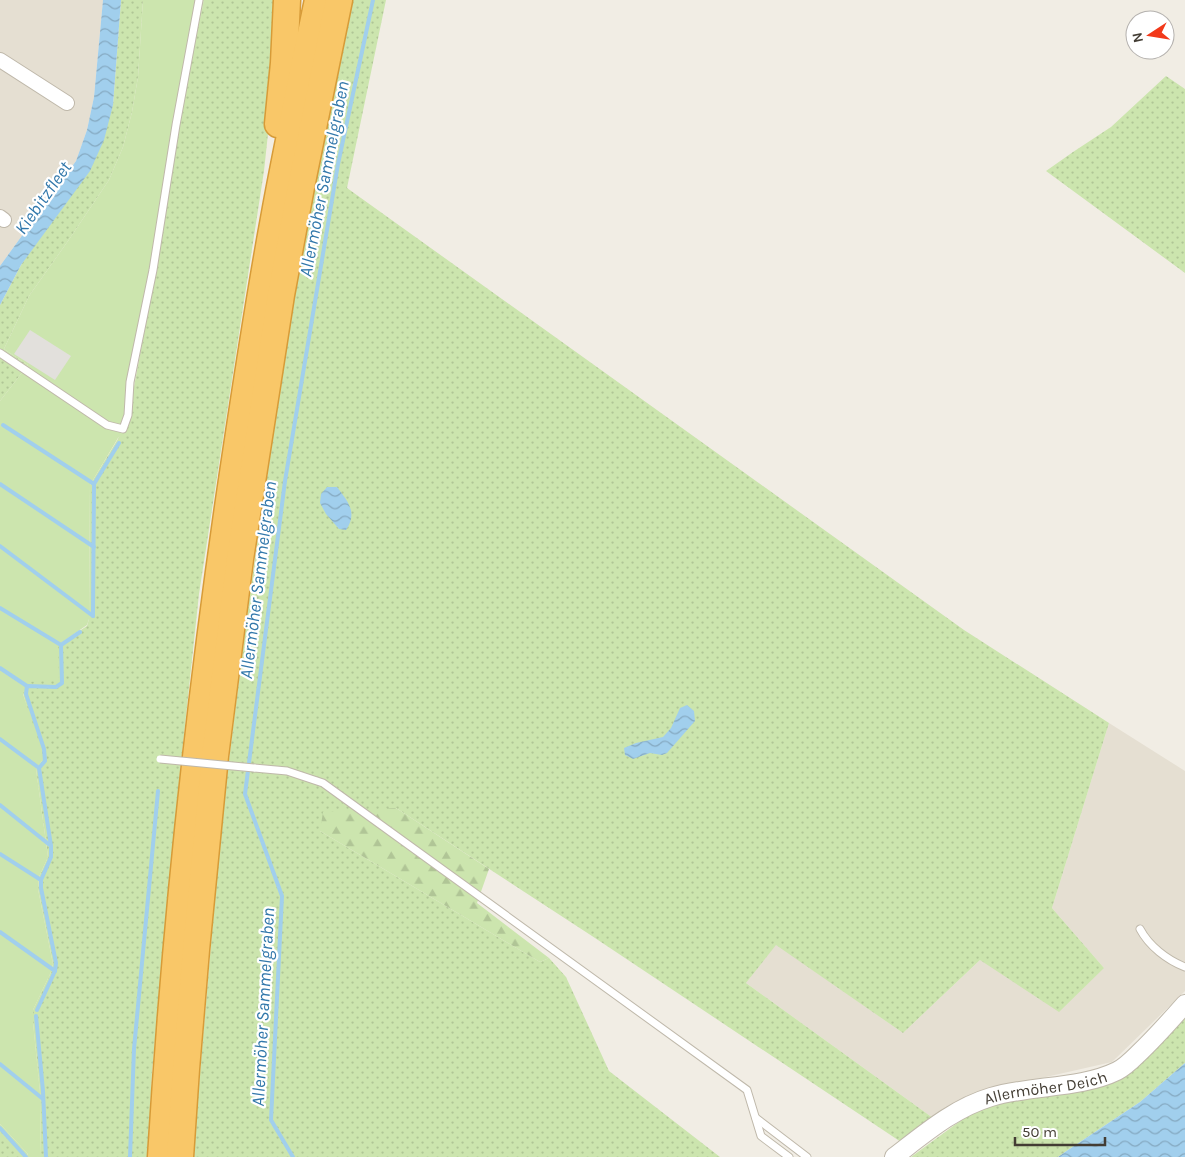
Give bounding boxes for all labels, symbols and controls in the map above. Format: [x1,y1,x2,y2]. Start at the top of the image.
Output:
north arrow [1125,10,1175,60]
text: N [1128,31,1147,44]
water label: Allermöher Sammelgraben [294,79,354,279]
water label: Kiebitzfleet [10,157,77,239]
water label: Allermöher Sammelgraben [235,480,281,680]
water label: Allermöher Sammelgraben [247,907,279,1107]
street label: Allermöher Deich [981,1067,1110,1109]
scale bar [1015,1114,1105,1146]
text: 50 m [1022,1123,1057,1141]

